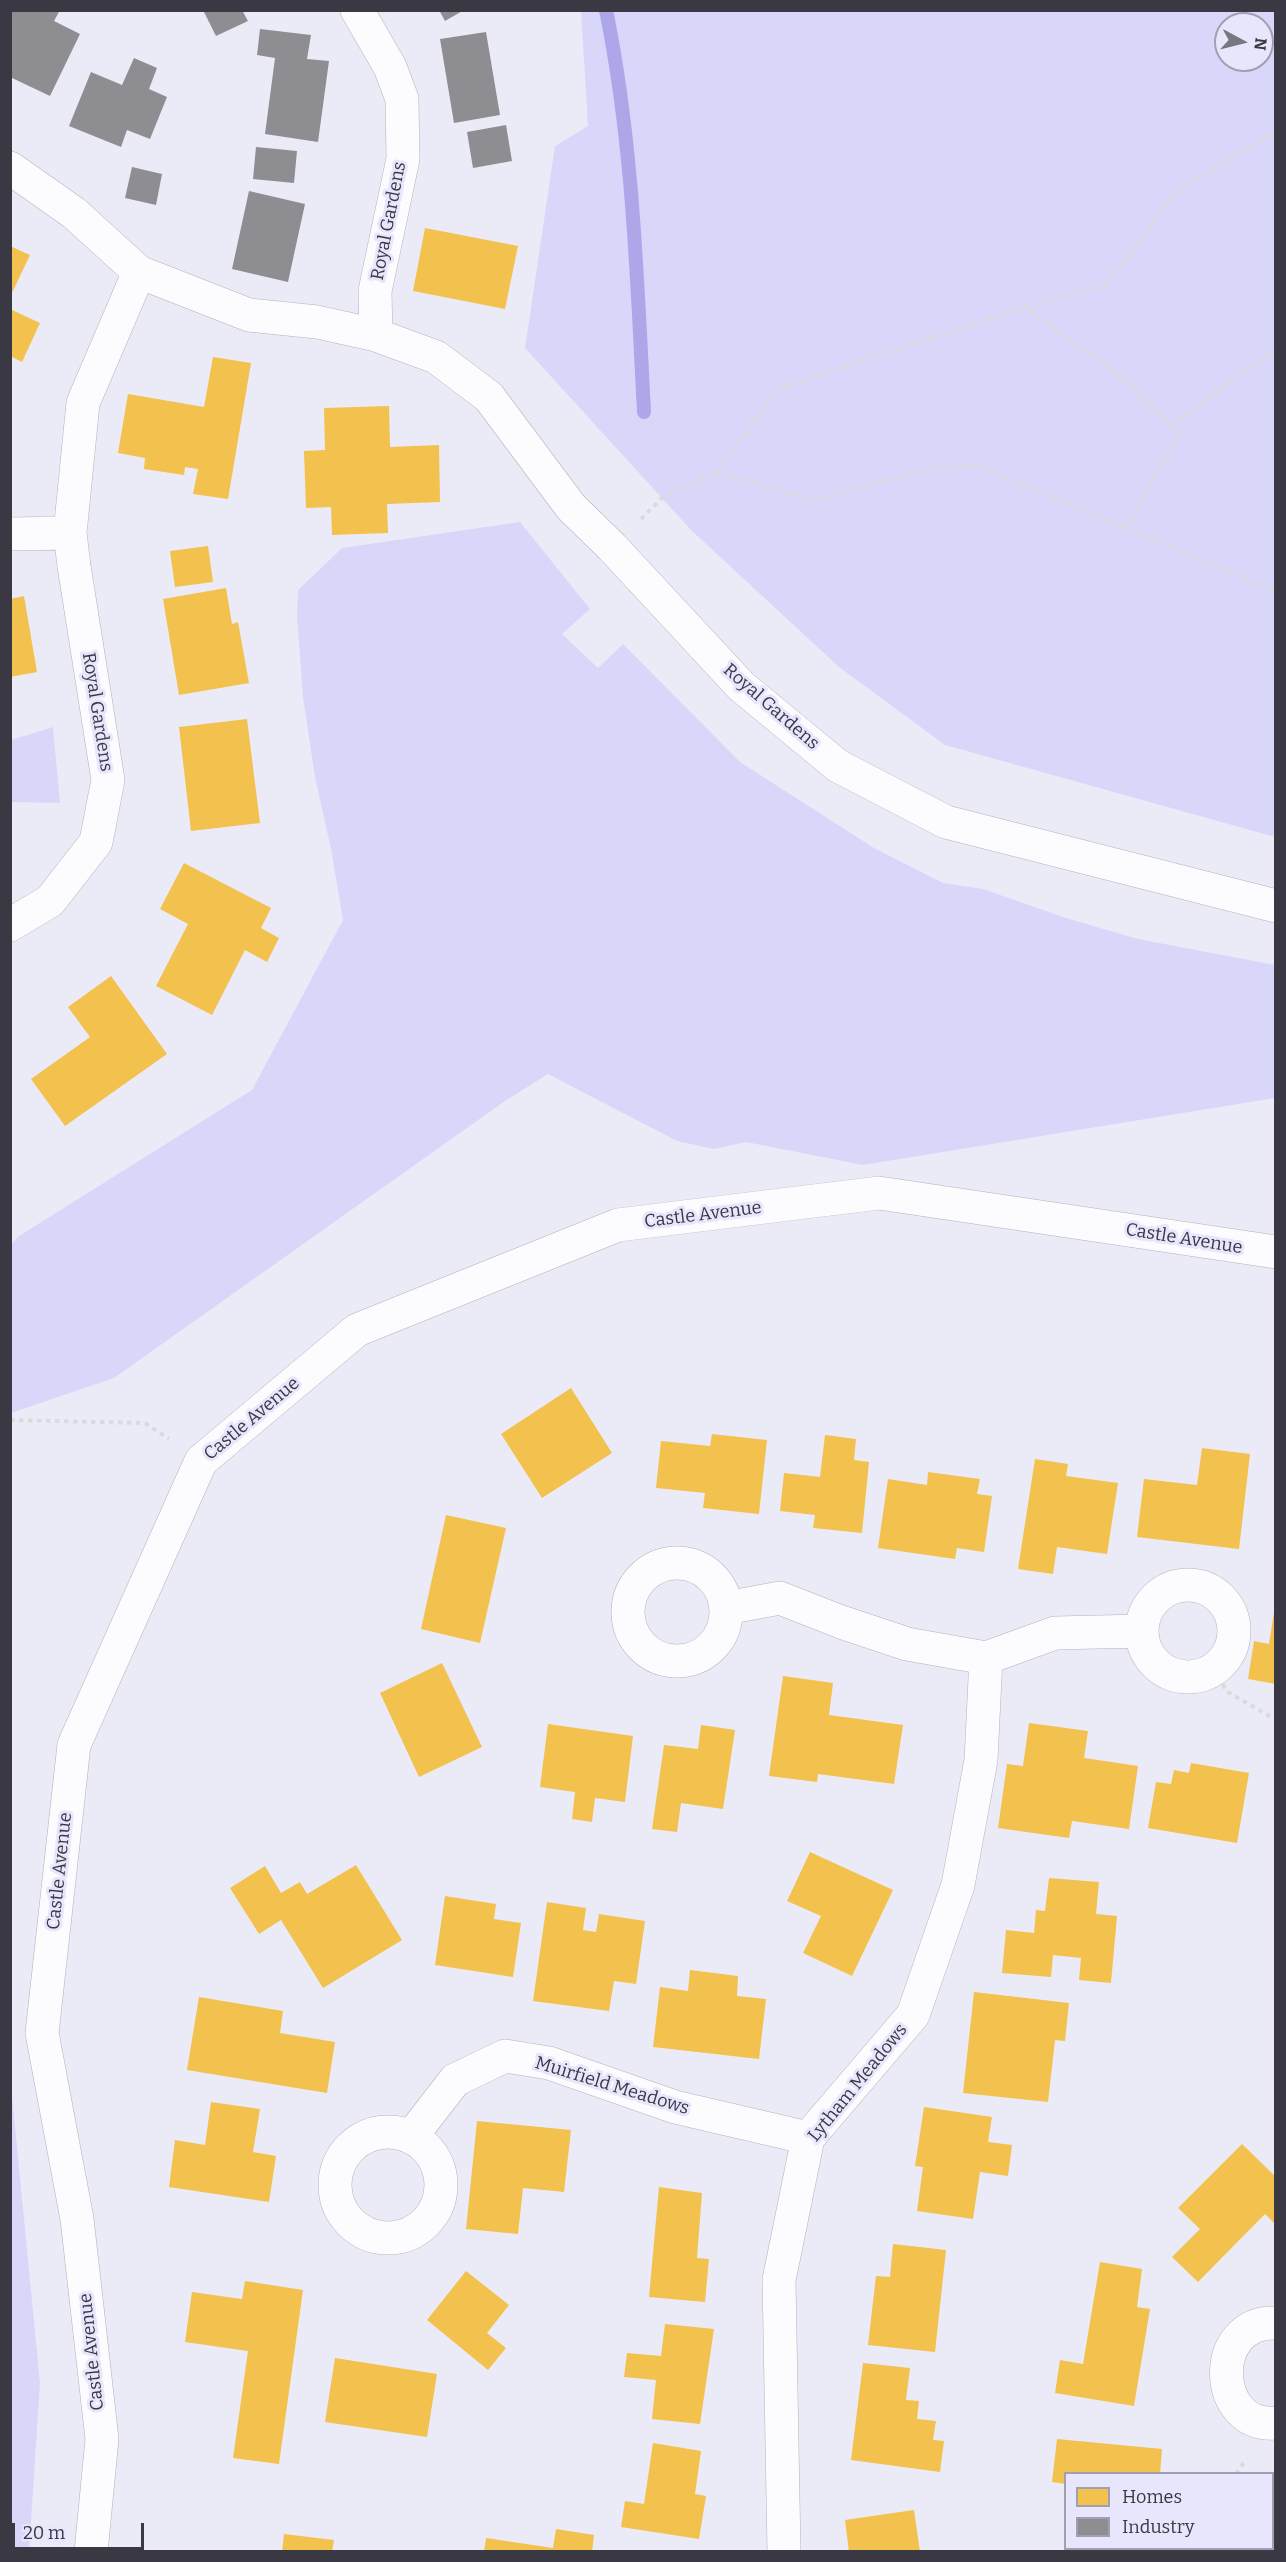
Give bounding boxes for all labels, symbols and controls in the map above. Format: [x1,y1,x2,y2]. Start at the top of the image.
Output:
north arrow [1214,12,1274,72]
text: N [1250,37,1271,51]
street label: Royal Gardens [367,160,411,282]
street label: Royal Gardens [77,651,117,773]
street label: Royal Gardens [719,659,823,755]
street label: Castle Avenue [643,1197,763,1233]
street label: Castle Avenue [1124,1219,1244,1259]
street label: Castle Avenue [200,1373,304,1465]
street label: Castle Avenue [43,1811,77,1931]
street label: Lytham Meadows [804,2020,912,2146]
street label: Muirfield Meadows [532,2052,692,2120]
street label: Castle Avenue [75,2292,109,2412]
legend [1064,2472,1274,2550]
text: Homes [1122,2486,1182,2508]
scale bar [15,2511,147,2549]
text: Industry [1122,2516,1194,2538]
text: 20 m [23,2522,65,2544]

